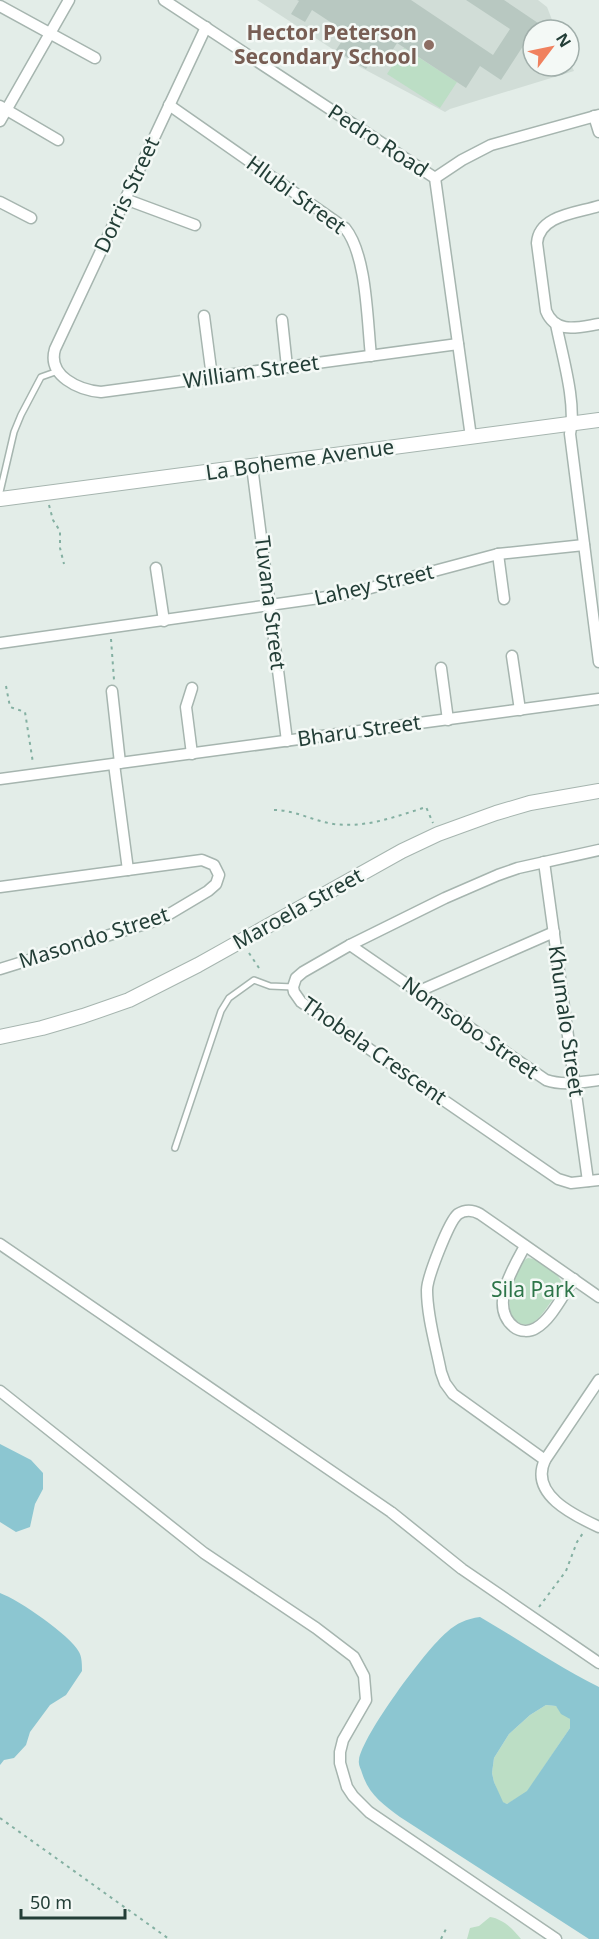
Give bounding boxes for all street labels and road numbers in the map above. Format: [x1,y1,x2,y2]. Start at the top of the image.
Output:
street label: Pedro Road [323,97,434,183]
street label: Dorris Street [87,132,165,257]
street label: Hlubi Street [241,149,352,240]
street label: William Street [181,348,321,394]
street label: La Boheme Avenue [204,432,396,486]
street label: Tuvana Street [249,534,293,672]
street label: Lahey Street [311,557,437,611]
street label: Bharu Street [295,707,423,753]
street label: Maroela Street [227,861,368,955]
street label: Masondo Street [15,899,173,975]
street label: Khumalo Street [543,943,592,1099]
street label: Nomsobo Street [397,970,545,1085]
street label: Thobela Crescent [297,990,453,1111]

